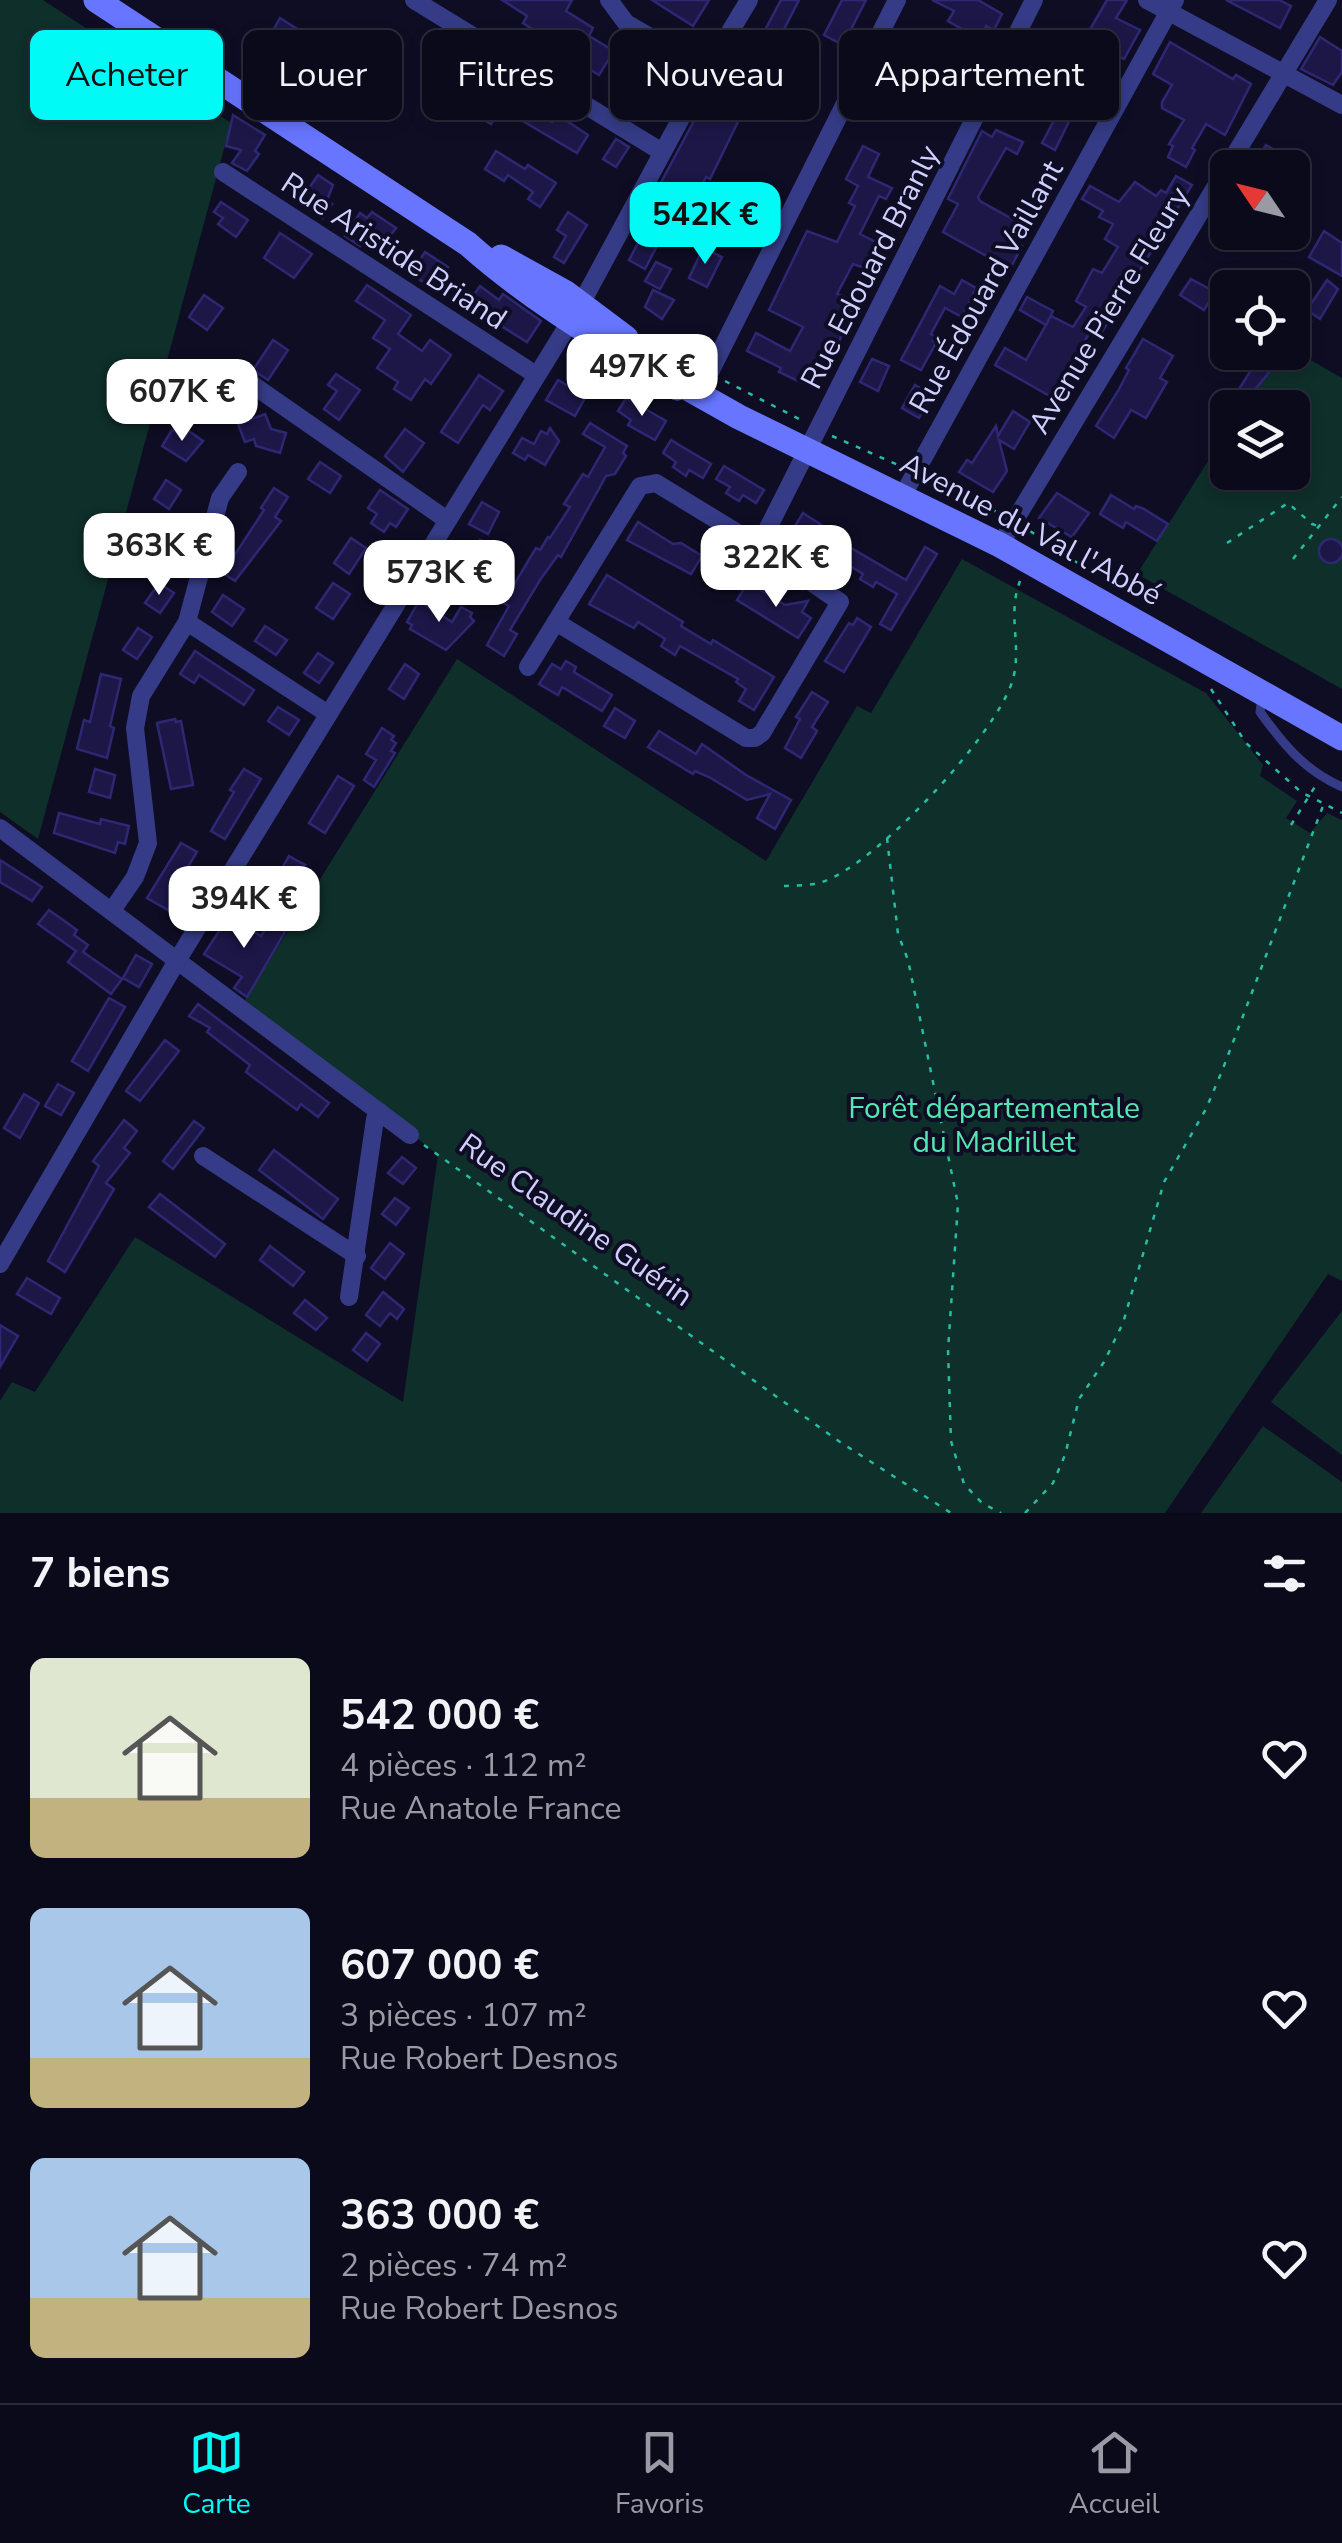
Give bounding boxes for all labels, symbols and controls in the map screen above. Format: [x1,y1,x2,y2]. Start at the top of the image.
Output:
chip: Acheter [30,30,223,120]
chip: Louer [243,30,402,120]
chip: Filtres [422,30,590,120]
chip: Nouveau [610,30,819,120]
chip: Appartement [839,30,1119,120]
street label: Rue Edouard Branly [791,138,950,396]
north arrow [1210,150,1310,250]
map controls [1210,150,1310,490]
street label: Rue Édouard Vaillant [900,153,1073,421]
street label: Rue Aristide Briand [273,163,515,340]
street label: Avenue Pierre Fleury [1019,178,1200,442]
pin: 542K € [624,182,786,267]
text: 542K € [652,193,758,236]
button: locate [1210,270,1310,370]
pin: 497K € [561,334,723,419]
text: 497K € [589,345,695,388]
pin: 607K € [101,359,263,444]
text: 607K € [129,370,235,413]
button: layers [1210,390,1310,490]
street label: Avenue du Val l'Abbé [893,443,1169,616]
pin: 363K € [78,513,240,598]
text: 363K € [106,524,212,567]
pin: 322K € [695,525,857,610]
text: 322K € [723,536,829,579]
pin: 573K € [358,540,520,625]
text: 573K € [386,551,492,594]
pin: 394K € [163,866,325,951]
text: 394K € [191,877,297,920]
park label: Forêt départementale du Madrillet [848,1088,1140,1163]
street label: Rue Claudine Guérin [451,1124,701,1317]
text: 7 biens [30,1545,170,1602]
icon: filters [1257,1546,1312,1601]
text: 542 000 € [340,1687,539,1744]
icon: home [110,1698,230,1818]
icon: heart [1257,1731,1312,1786]
text: 4 pièces · 112 m² [340,1744,587,1787]
text: Rue Anatole France [340,1787,622,1830]
text: 607 000 € [340,1937,539,1994]
icon: home [110,1948,230,2068]
icon: heart [1257,1981,1312,2036]
text: 3 pièces · 107 m² [340,1994,587,2037]
text: Rue Robert Desnos [340,2037,618,2080]
text: 363 000 € [340,2187,539,2244]
icon: home [110,2198,230,2318]
icon: heart [1257,2231,1312,2286]
text: 2 pièces · 74 m² [340,2244,567,2287]
text: Rue Robert Desnos [340,2287,618,2330]
tab: Carte [182,2425,251,2523]
tab: Favoris [615,2425,704,2523]
tab: Accueil [1069,2425,1160,2523]

